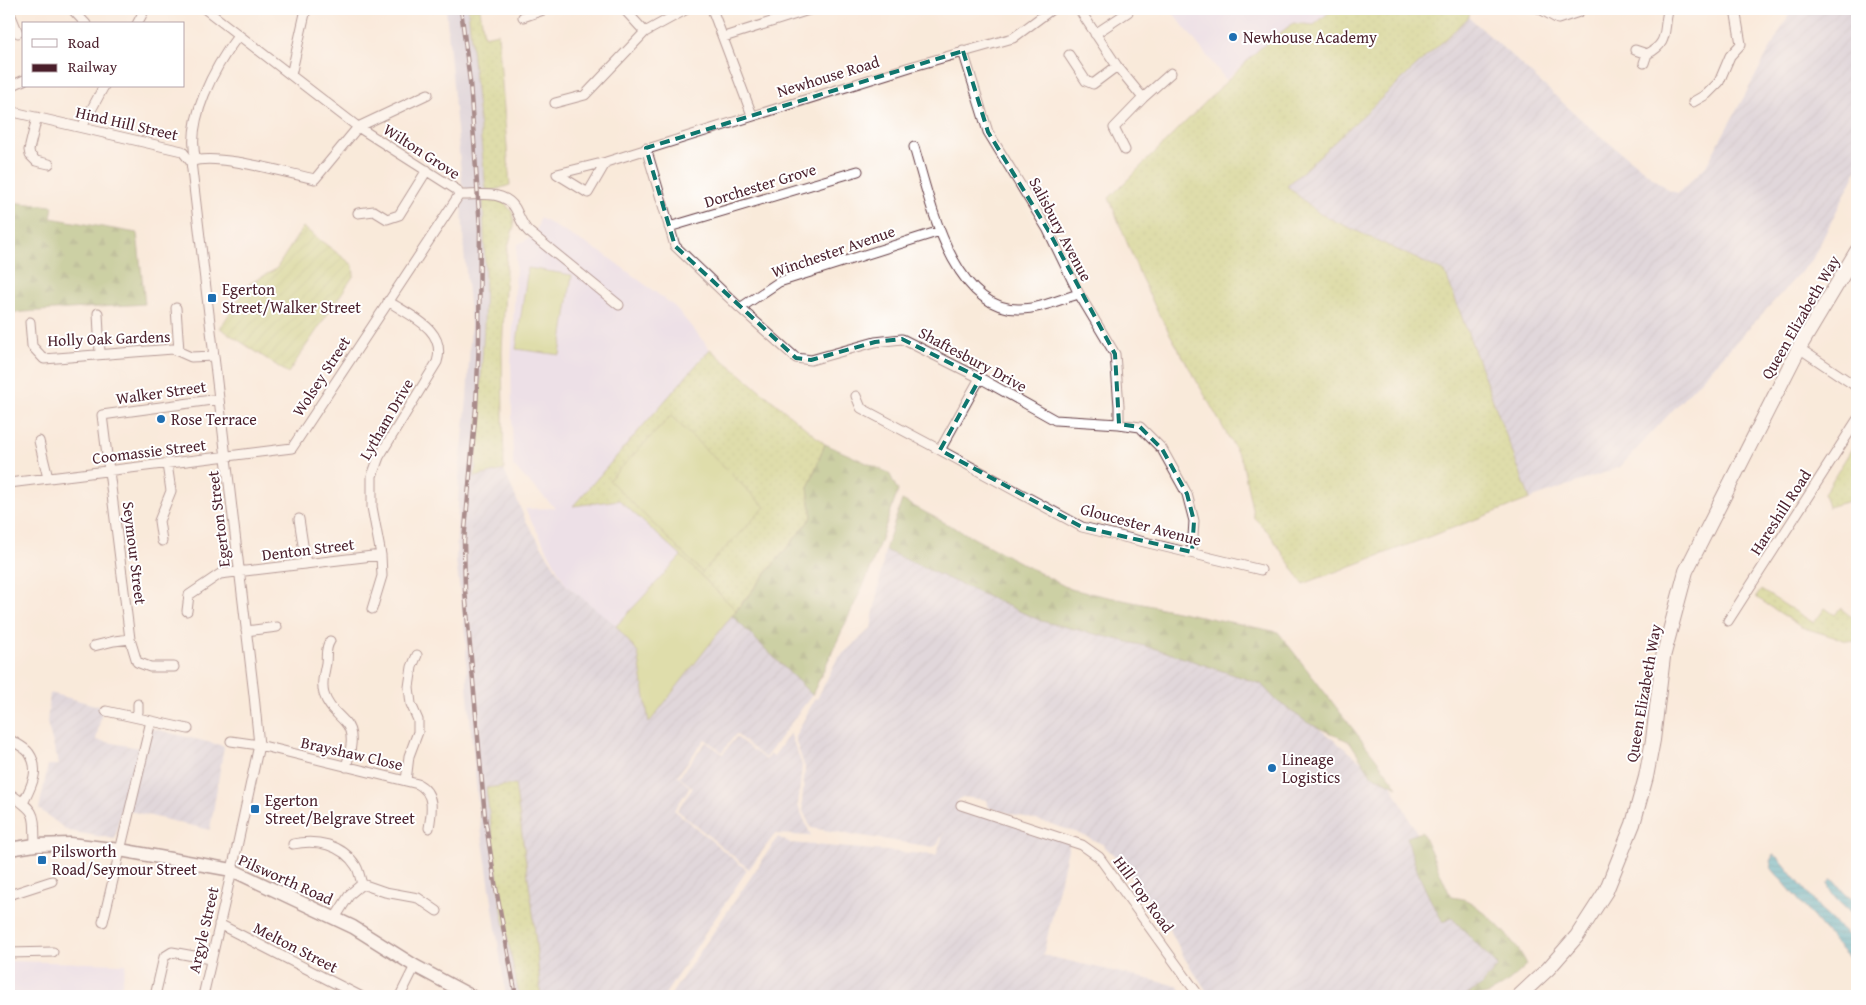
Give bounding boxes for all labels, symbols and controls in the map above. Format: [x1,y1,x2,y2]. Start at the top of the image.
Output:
legend [22,22,185,88]
place label: Newhouse Academy [1243,25,1377,49]
marker: Newhouse Academy [1227,31,1239,43]
text: Road [68,32,99,53]
street label: Newhouse Road [774,49,883,103]
text: Railway [68,56,118,77]
street label: Hind Hill Street [74,100,181,146]
street label: Wilton Grove [379,117,465,185]
street label: Dorchester Grove [701,157,819,213]
street label: Salisbury Avenue [1023,173,1099,285]
street label: Winchester Avenue [768,219,898,283]
street label: Queen Elizabeth Way [1755,250,1845,384]
place label: Egerton Street/Walker Street [222,277,361,319]
marker: Egerton Street/Walker Street [206,292,218,304]
street label: Shaftesbury Drive [914,320,1032,398]
street label: Holly Oak Gardens [47,324,171,352]
street label: Wolsey Street [286,331,356,421]
street label: Walker Street [114,374,208,410]
street label: Lytham Drive [353,374,419,464]
place label: Rose Terrace [171,407,257,431]
marker: Rose Terrace [155,413,167,425]
street label: Coomassie Street [91,432,208,470]
street label: Hareshill Road [1743,464,1817,560]
street label: Egerton Street [200,469,236,569]
street label: Gloucester Avenue [1078,496,1204,552]
street label: Seymour Street [117,500,153,606]
street label: Denton Street [260,531,356,567]
street label: Queen Elizabeth Way [1619,622,1667,764]
street label: Brayshaw Close [299,730,405,776]
place label: Lineage Logistics [1282,747,1340,789]
marker: Lineage Logistics [1266,762,1278,774]
place label: Egerton Street/Belgrave Street [265,788,415,830]
marker: Egerton Street/Belgrave Street [249,803,261,815]
place label: Pilsworth Road/Seymour Street [52,839,197,881]
street label: Pilsworth Road [235,847,338,911]
street label: Hill Top Road [1108,851,1180,938]
marker: Pilsworth Road/Seymour Street [36,854,48,866]
street label: Argyle Street [181,884,225,976]
street label: Melton Street [250,915,343,979]

